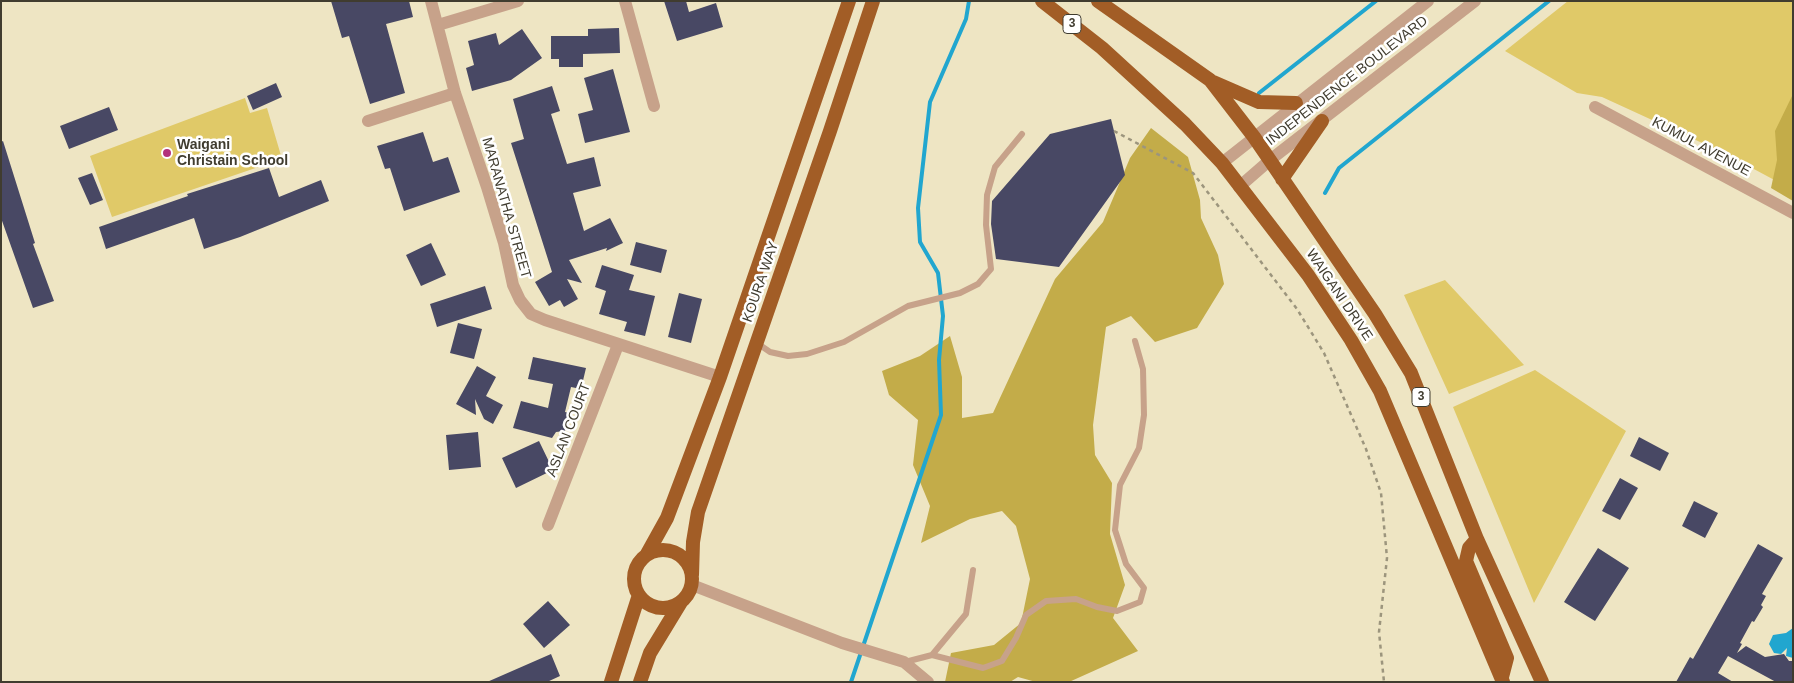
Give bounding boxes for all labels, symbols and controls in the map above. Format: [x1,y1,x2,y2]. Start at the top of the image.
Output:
street label: INDEPENDENCE BOULEVARD [1263,13,1431,149]
road number: 3 [1063,14,1081,34]
street label: KUMUL AVENUE [1649,114,1753,180]
street label: MARANATHA STREET [478,136,534,280]
place label: Waigani Christain School [177,137,288,170]
marker: Waigani Christain School [161,147,173,159]
street label: KOURA WAY [739,240,783,324]
street label: WAIGANI DRIVE [1302,246,1376,344]
street label: ASLAN COURT [543,381,595,479]
road number: 3 [1412,388,1430,407]

